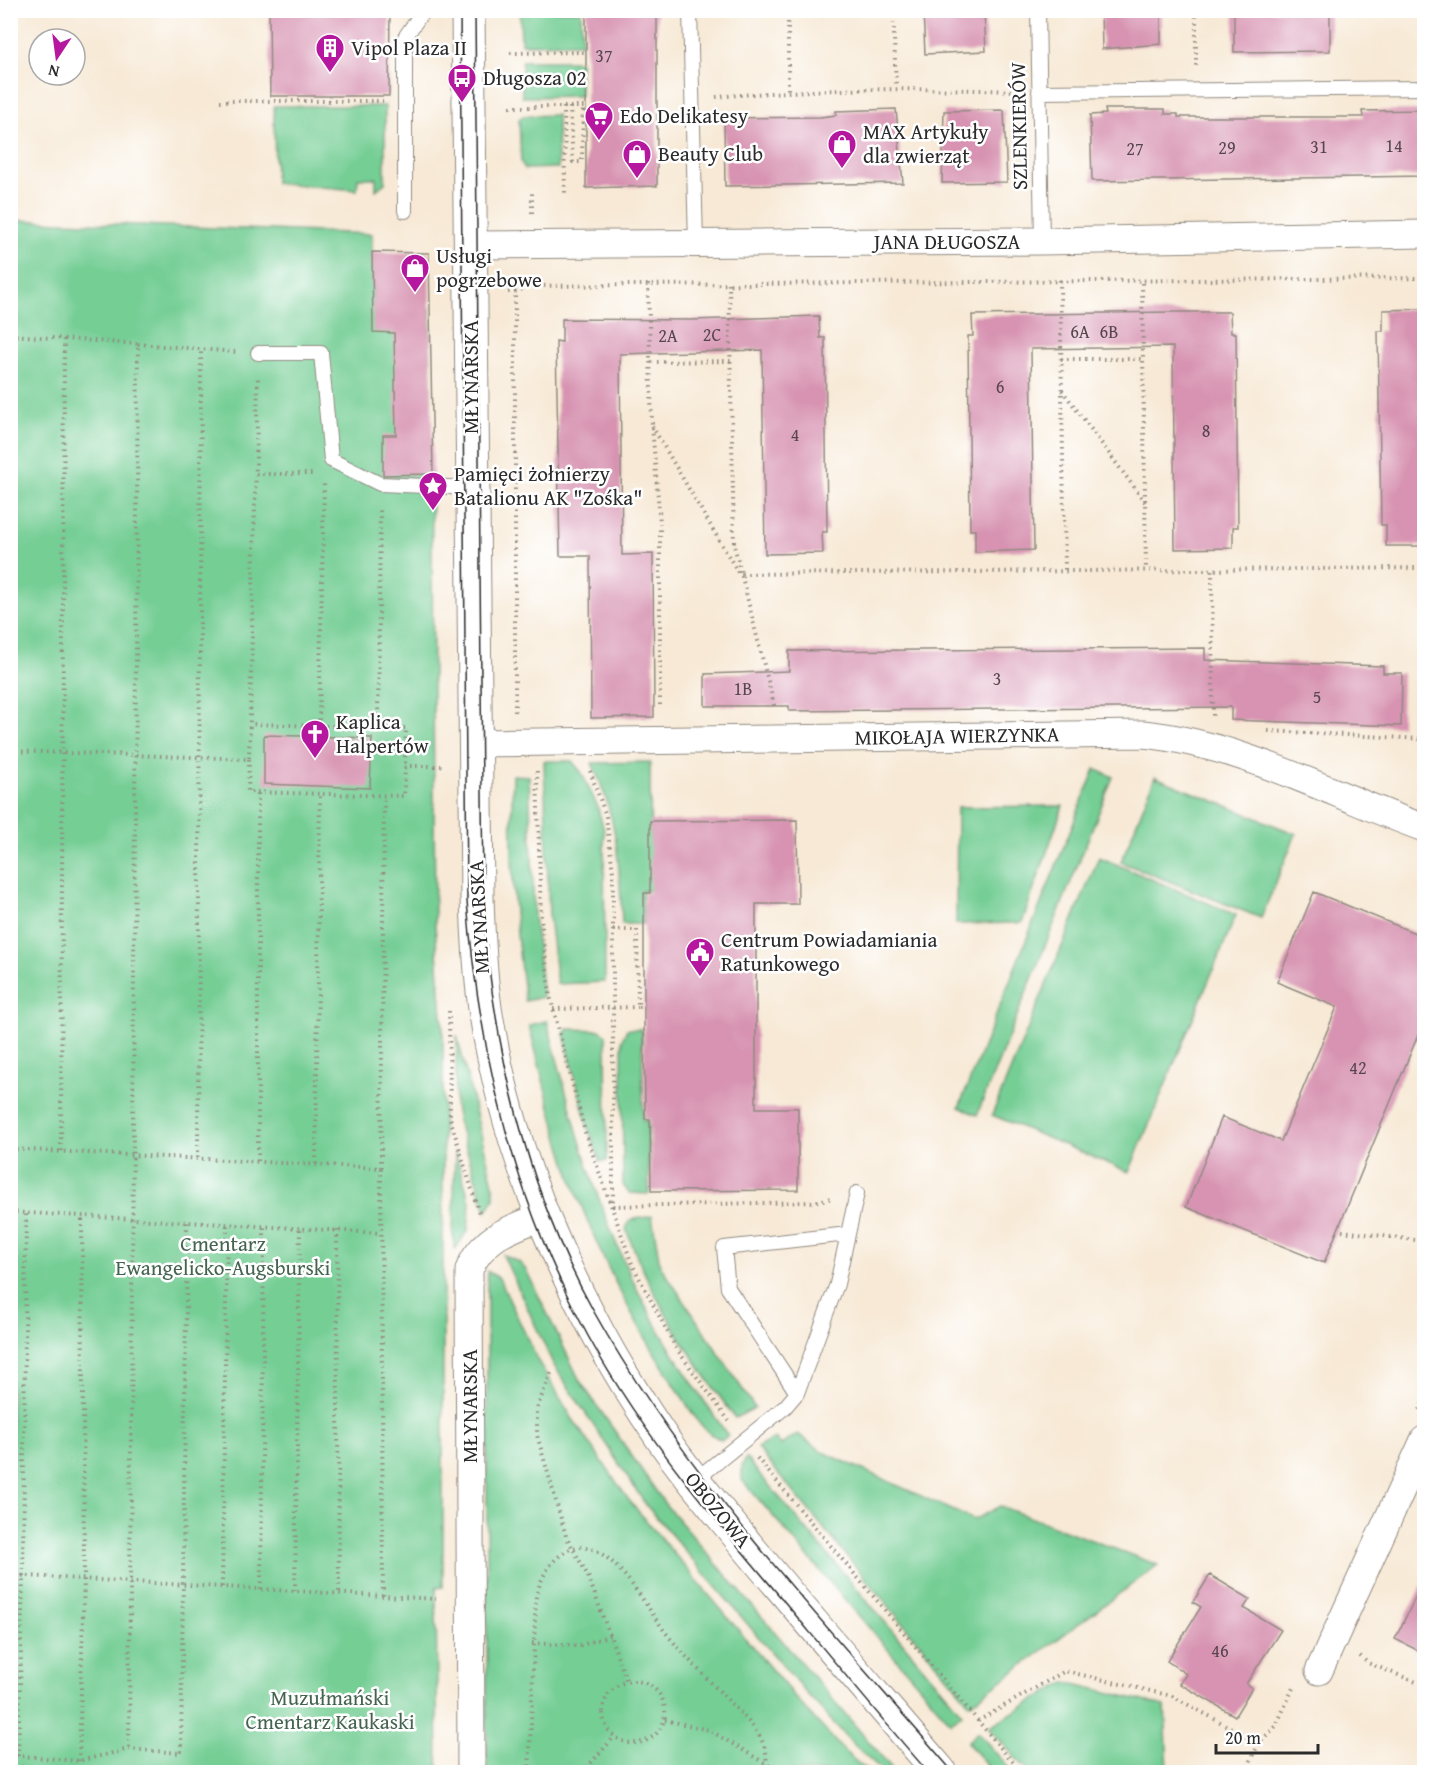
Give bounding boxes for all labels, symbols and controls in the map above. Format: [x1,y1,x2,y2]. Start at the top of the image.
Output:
north arrow [27,27,87,87]
building icon: Vipol Plaza II [314,32,346,74]
place label: Vipol Plaza II [351,32,467,63]
house number: 37 [595,42,613,69]
text: N [45,59,62,85]
bus stop icon: Długosza 02 [446,62,478,104]
place label: Długosza 02 [483,62,587,93]
street label: SZLENKIERÓW [1002,62,1035,190]
supermarket icon: Edo Delikatesy [583,100,615,142]
place label: Edo Delikatesy [620,100,749,131]
place label: MAX Artykuły dla zwierząt [863,116,989,171]
shop icon: MAX Artykuły dla zwierząt [826,128,858,170]
house number: 14 [1385,132,1403,159]
house number: 31 [1310,133,1328,160]
house number: 29 [1218,134,1236,161]
house number: 27 [1126,135,1144,162]
shop icon: Beauty Club [621,138,653,180]
place label: Beauty Club [658,138,763,169]
street label: JANA DŁUGOSZA [871,226,1021,257]
place label: Usługi pogrzebowe [436,240,542,295]
shop icon: Usługi pogrzebowe [399,252,431,294]
house number: 6A [1070,318,1090,345]
house number: 6B [1100,318,1118,345]
street label: MŁYNARSKA [455,320,486,434]
house number: 2C [703,321,721,348]
house number: 2A [658,322,678,349]
house number: 6 [996,373,1004,400]
house number: 8 [1202,417,1210,444]
house number: 4 [791,421,799,448]
place label: Pamięci żołnierzy Batalionu AK "Zośka" [454,458,642,513]
place icon: Pamięci żołnierzy Batalionu AK "Zośka" [417,470,449,512]
house number: 3 [993,665,1001,692]
house number: 1B [734,675,752,702]
house number: 5 [1313,683,1321,710]
place label: Kaplica Halpertów [336,706,429,761]
church icon: Kaplica Halpertów [299,718,331,760]
street label: MIKOŁAJA WIERZYNKA [854,718,1060,753]
street label: MŁYNARSKA [460,859,497,975]
place label: Centrum Powiadamiania Ratunkowego [721,924,937,979]
public building icon: Centrum Powiadamiania Ratunkowego [684,936,716,978]
house number: 42 [1349,1054,1367,1081]
park label: Cmentarz Ewangelicko-Augsburski [116,1228,331,1283]
street label: MŁYNARSKA [454,1349,485,1463]
street label: OBOZOWA [678,1465,759,1555]
house number: 46 [1211,1637,1229,1664]
park label: Muzułmański Cmentarz Kaukaski [245,1682,415,1737]
scale bar [1216,1717,1318,1755]
text: 20 m [1225,1724,1261,1751]

